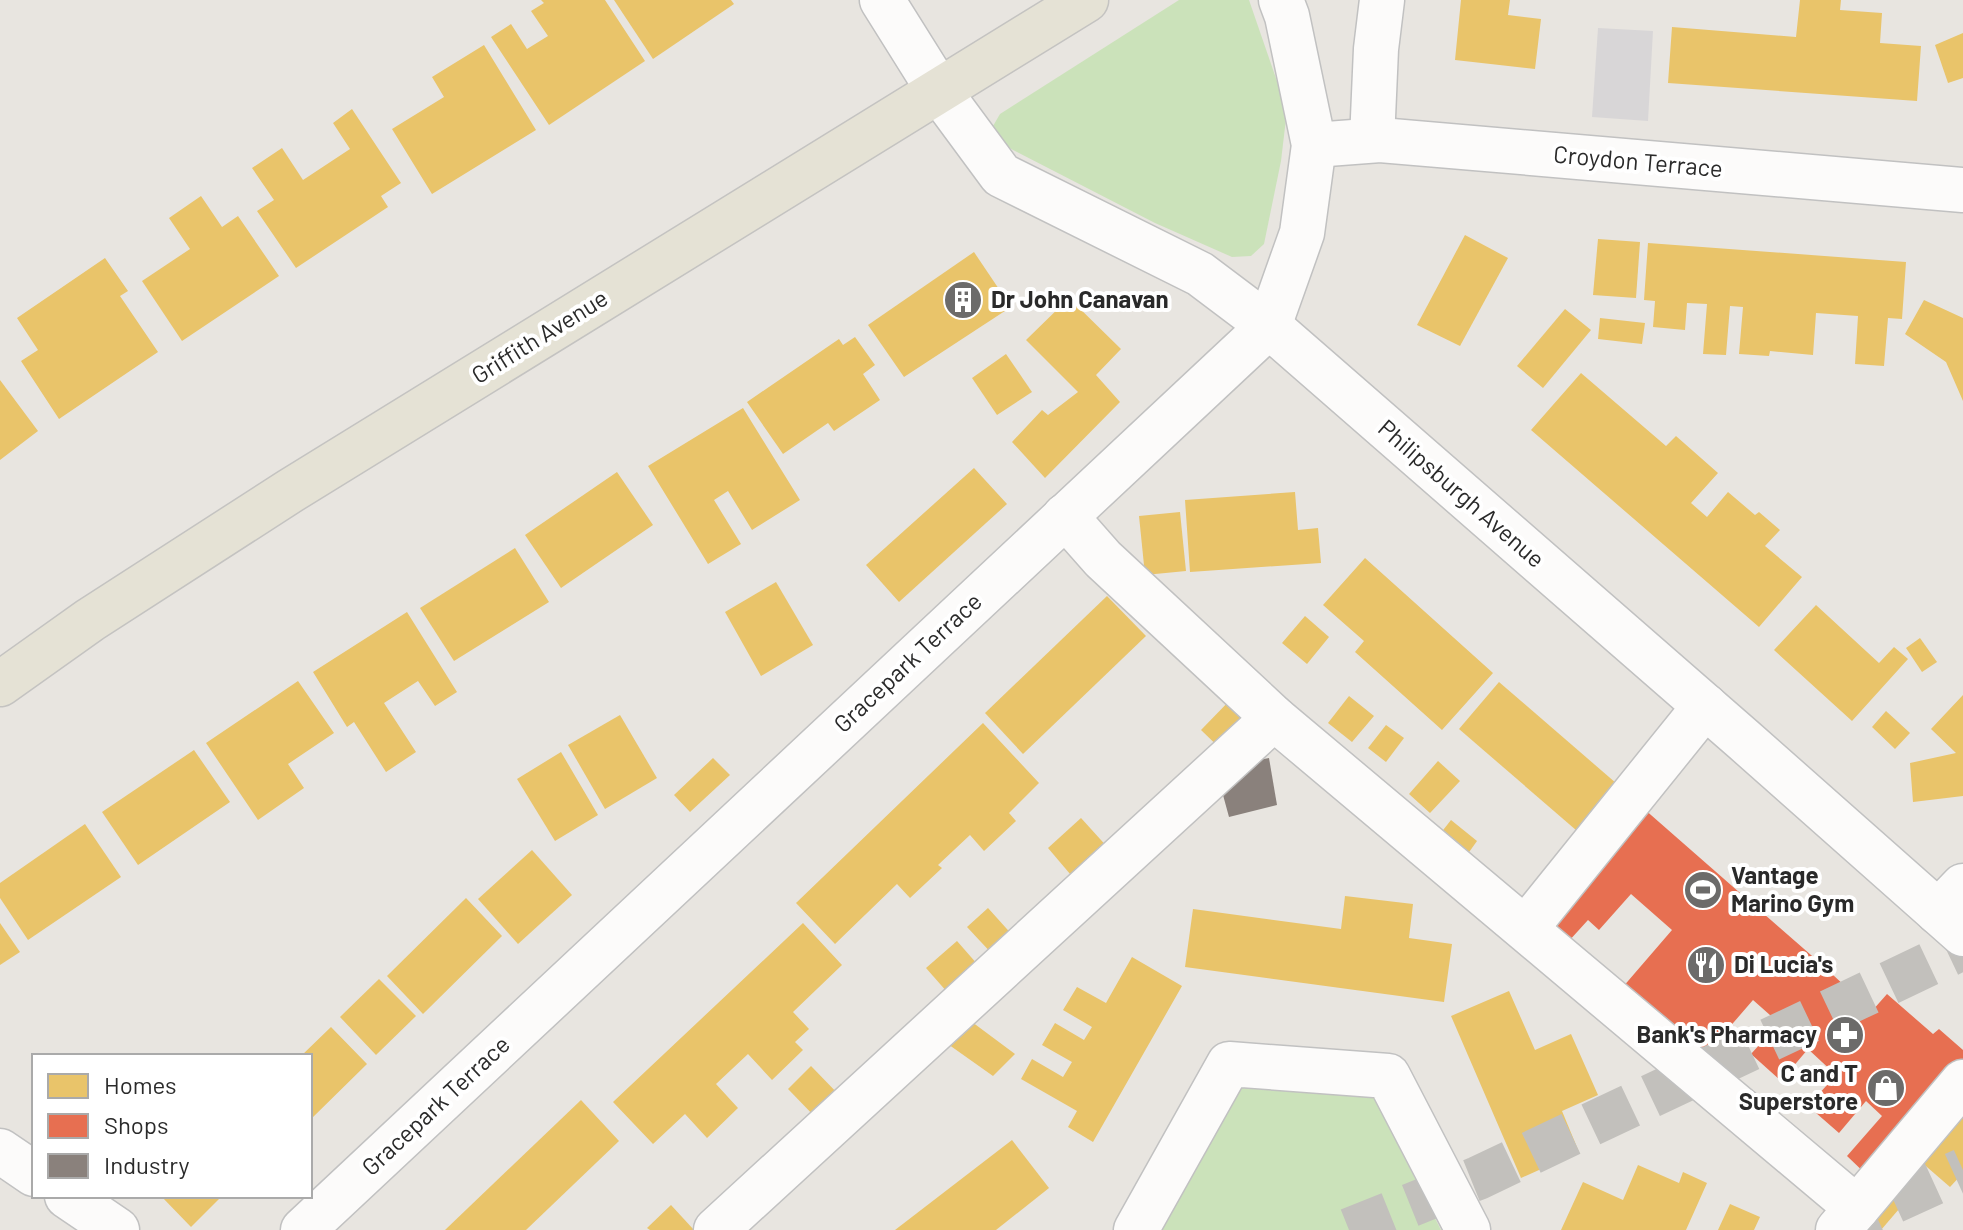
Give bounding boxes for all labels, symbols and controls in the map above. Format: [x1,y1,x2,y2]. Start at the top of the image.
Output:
street label: Croydon Terrace [1552,139,1724,182]
building icon: Dr John Canavan [942,279,984,321]
street label: Griffith Avenue [466,282,613,389]
place label: Dr John Canavan [991,284,1169,313]
street label: Philipsburgh Avenue [1373,413,1551,573]
street label: Gracepark Terrace [827,586,987,738]
place label: Vantage Marino Gym [1731,860,1854,917]
sports icon: Vantage Marino Gym [1682,869,1724,911]
restaurant icon: Di Lucia's [1685,944,1727,986]
place label: Di Lucia's [1734,949,1833,978]
pharmacy icon: Bank's Pharmacy [1824,1014,1866,1056]
place label: Bank's Pharmacy [1637,1019,1817,1048]
street label: Gracepark Terrace [355,1029,515,1181]
legend [32,1054,312,1198]
place label: C and T Superstore [1739,1058,1858,1115]
shop icon: C and T Superstore [1865,1067,1907,1109]
text: Homes [104,1070,177,1099]
text: Shops [104,1110,169,1139]
text: Industry [104,1150,190,1179]

